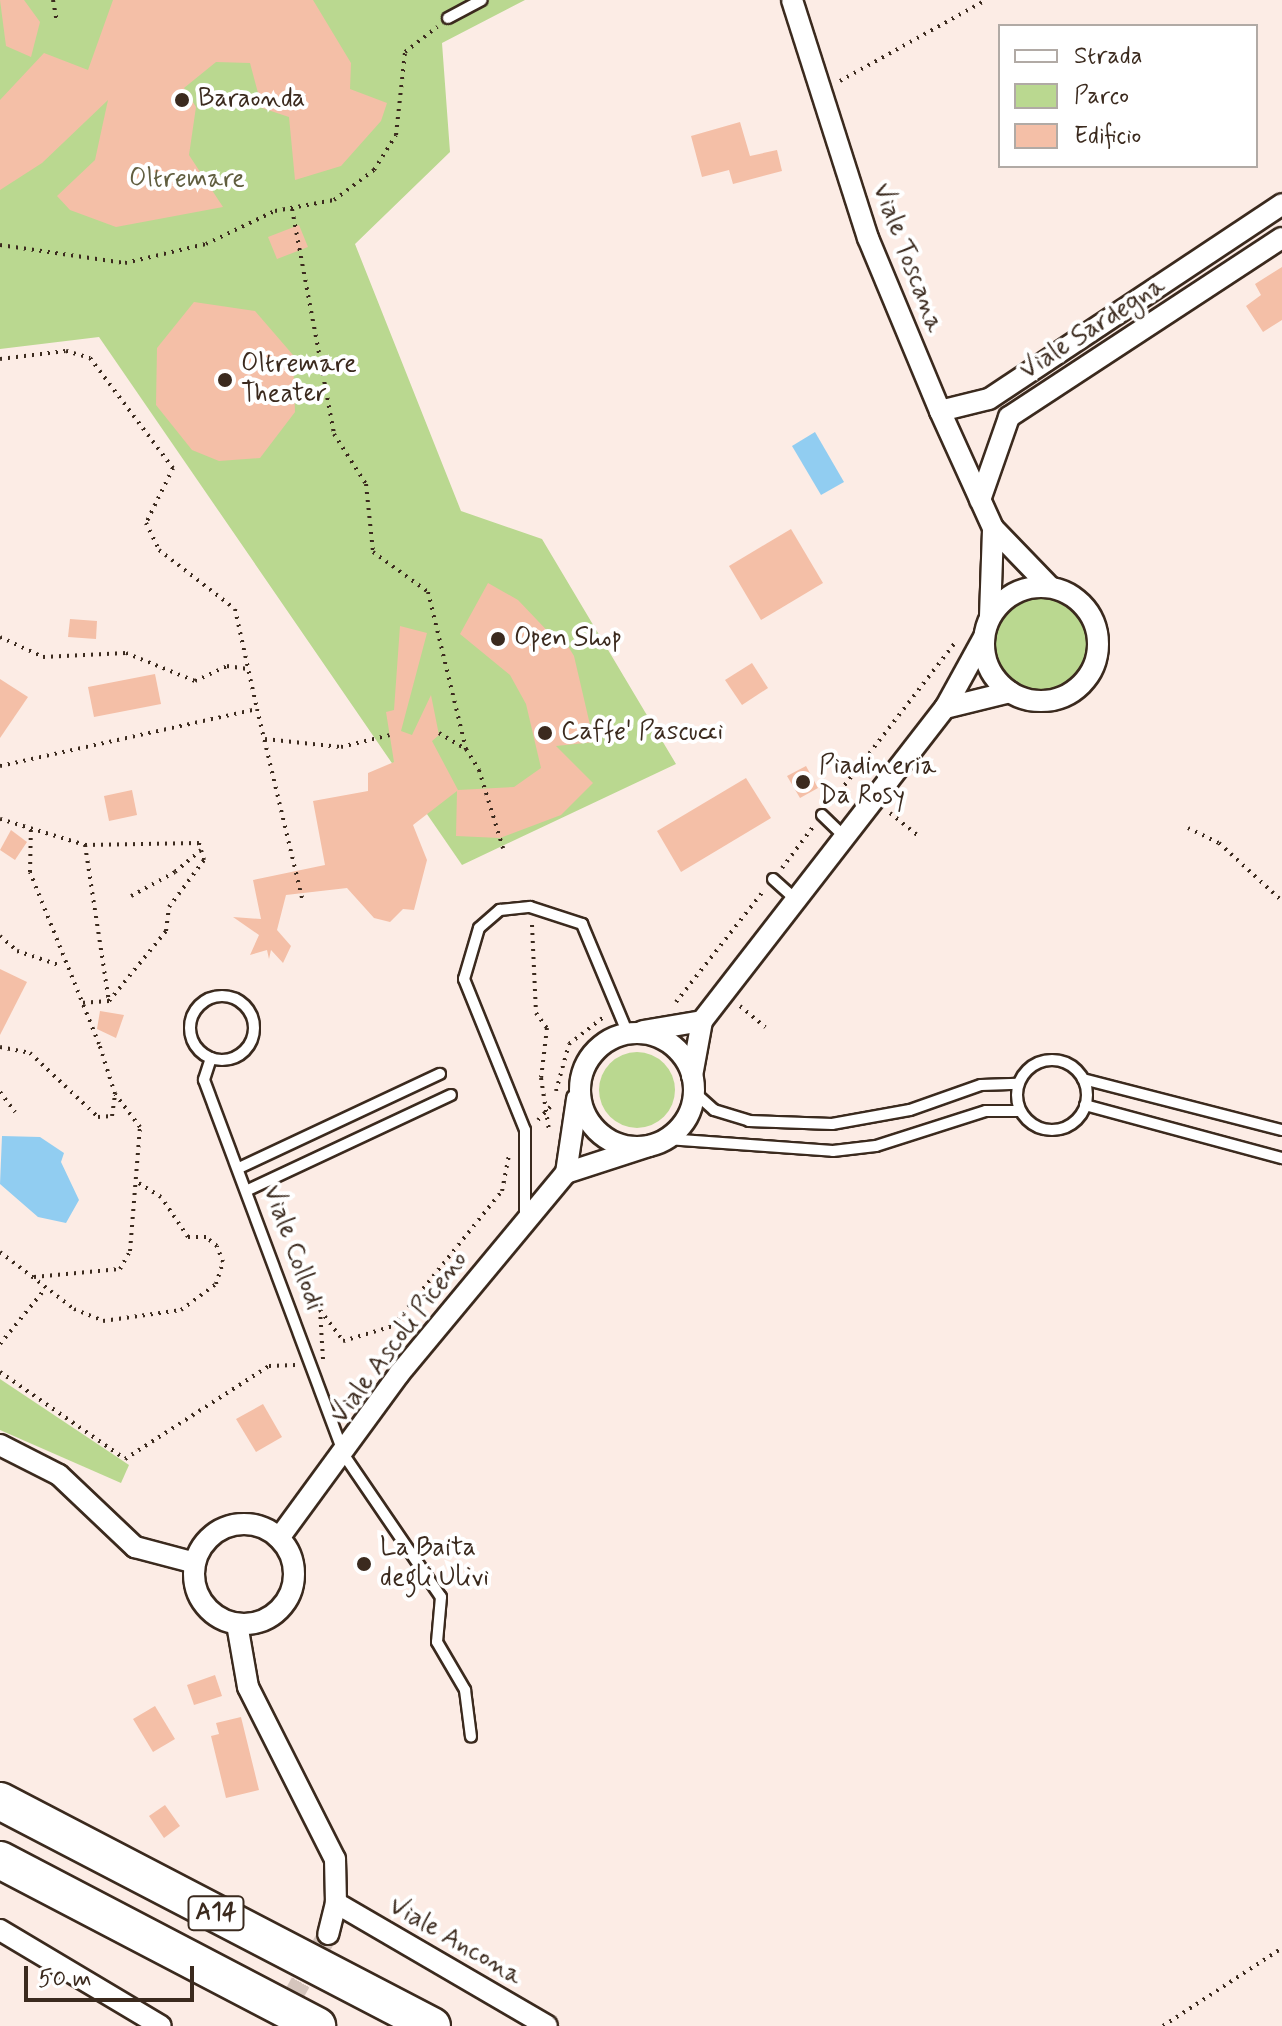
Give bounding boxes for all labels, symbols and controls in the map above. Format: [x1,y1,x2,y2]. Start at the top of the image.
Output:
legend [998,24,1258,168]
text: Strada [1074,41,1143,72]
text: Parco [1074,81,1129,112]
place label: Baraonda [198,84,305,116]
marker: Baraonda [173,91,191,109]
text: Edificio [1074,121,1141,152]
park label: Oltremare [129,164,245,196]
street label: Viale Toscana [866,183,948,333]
street label: Viale Sardegna [1015,271,1171,387]
place label: Oltremare Theater [241,349,357,410]
marker: Oltremare Theater [216,371,234,389]
place label: Open Shop [514,623,622,655]
marker: Open Shop [489,630,507,648]
place label: Caffe' Pascucci [561,717,723,749]
marker: Caffe' Pascucci [536,724,554,742]
place label: Piadineria Da Rosy [819,751,936,812]
marker: Piadineria Da Rosy [794,773,812,791]
street label: Viale Collodi [255,1181,329,1315]
street label: Viale Ascoli Piceno [325,1246,475,1430]
place label: La Baita degli Ulivi [380,1533,489,1594]
marker: La Baita degli Ulivi [355,1555,373,1573]
street label: Viale Ancona [383,1891,527,1993]
road number: A14 [186,1893,246,1933]
scale bar [28,1950,198,2000]
text: 50 m [38,1964,92,1995]

